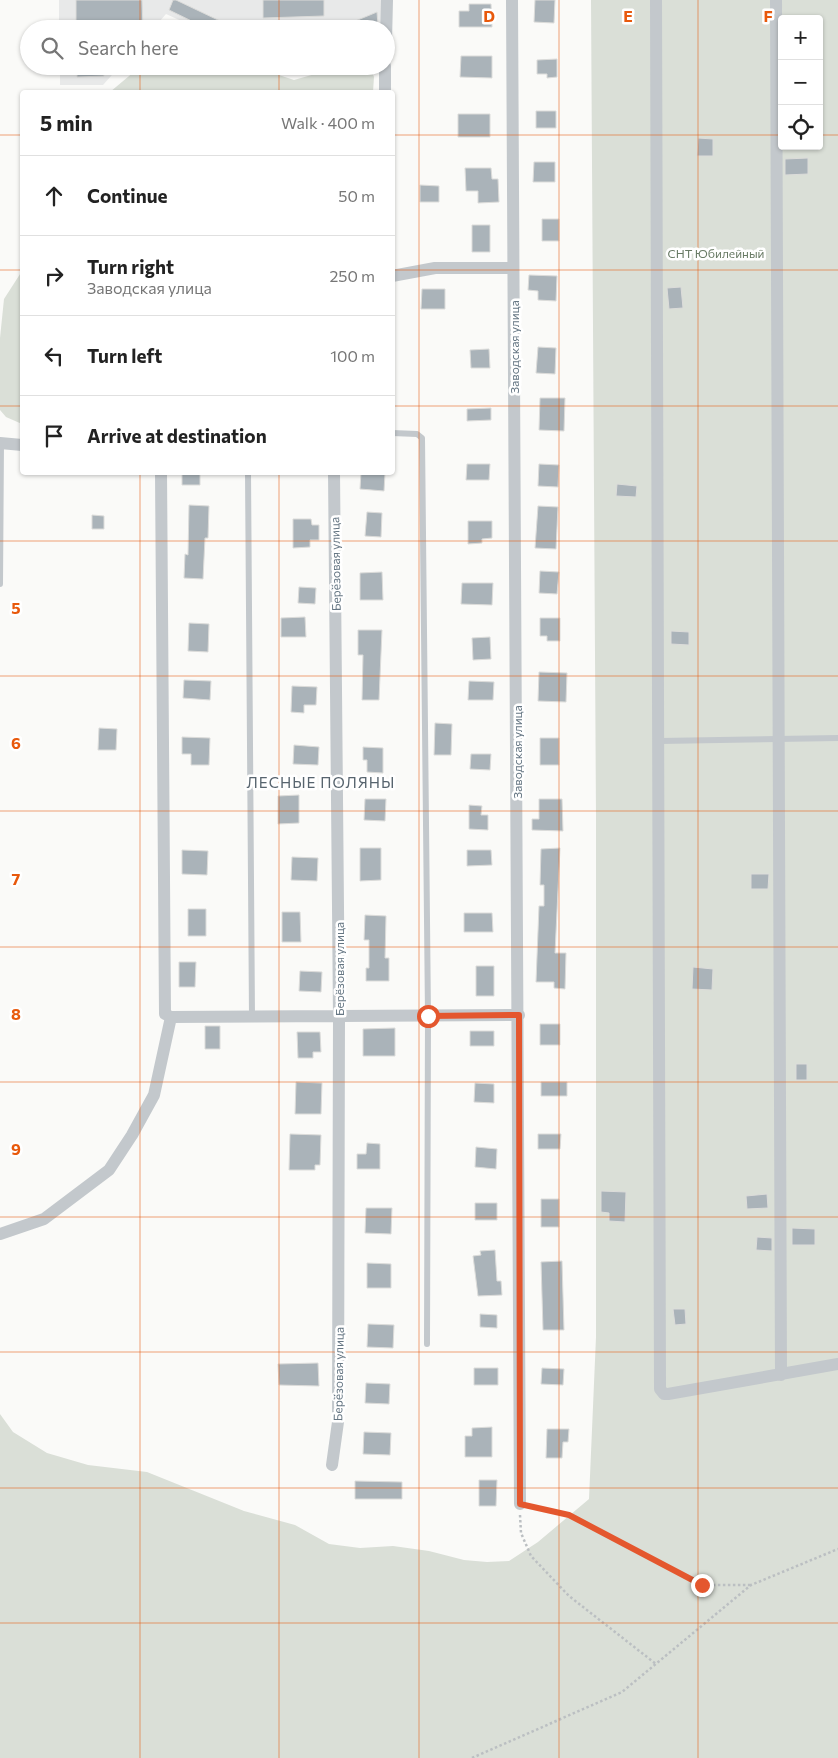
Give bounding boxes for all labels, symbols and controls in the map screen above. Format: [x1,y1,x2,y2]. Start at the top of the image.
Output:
text: D [483,6,495,25]
text: E [623,6,633,25]
text: F [763,6,773,25]
map controls [778,15,823,150]
button: + [778,15,823,60]
search box [20,20,395,75]
icon: search [38,34,66,62]
text: Search here [78,36,178,59]
button: − [778,60,823,105]
button: locate [778,105,823,150]
text: 5 min [40,110,93,135]
text: Walk · 400 m [281,113,375,132]
icon: ahead [40,182,68,210]
text: Continue [87,184,167,207]
text: 50 m [338,186,375,205]
park label: СНТ Юбилейный [668,246,764,260]
text: Turn right [87,255,174,278]
icon: right [40,262,68,290]
text: 250 m [329,266,375,285]
text: Заводская улица [87,278,212,297]
street label: Заводская улица [507,300,521,394]
icon: left [40,342,68,370]
text: Turn left [87,344,162,367]
text: 100 m [330,346,375,365]
icon: arrive [40,422,68,450]
text: Arrive at destination [87,424,267,447]
street label: Берёзовая улица [327,517,343,611]
text: 5 [11,598,21,617]
street label: Заводская улица [510,705,524,799]
text: 6 [11,733,21,752]
district label: ЛЕСНЫЕ ПОЛЯНЫ [246,773,396,791]
text: 7 [12,869,21,888]
street label: Берёзовая улица [332,922,346,1016]
text: 8 [11,1004,21,1023]
route start [417,1005,440,1028]
text: 9 [11,1139,21,1158]
street label: Берёзовая улица [330,1327,346,1421]
route end [691,1574,714,1597]

